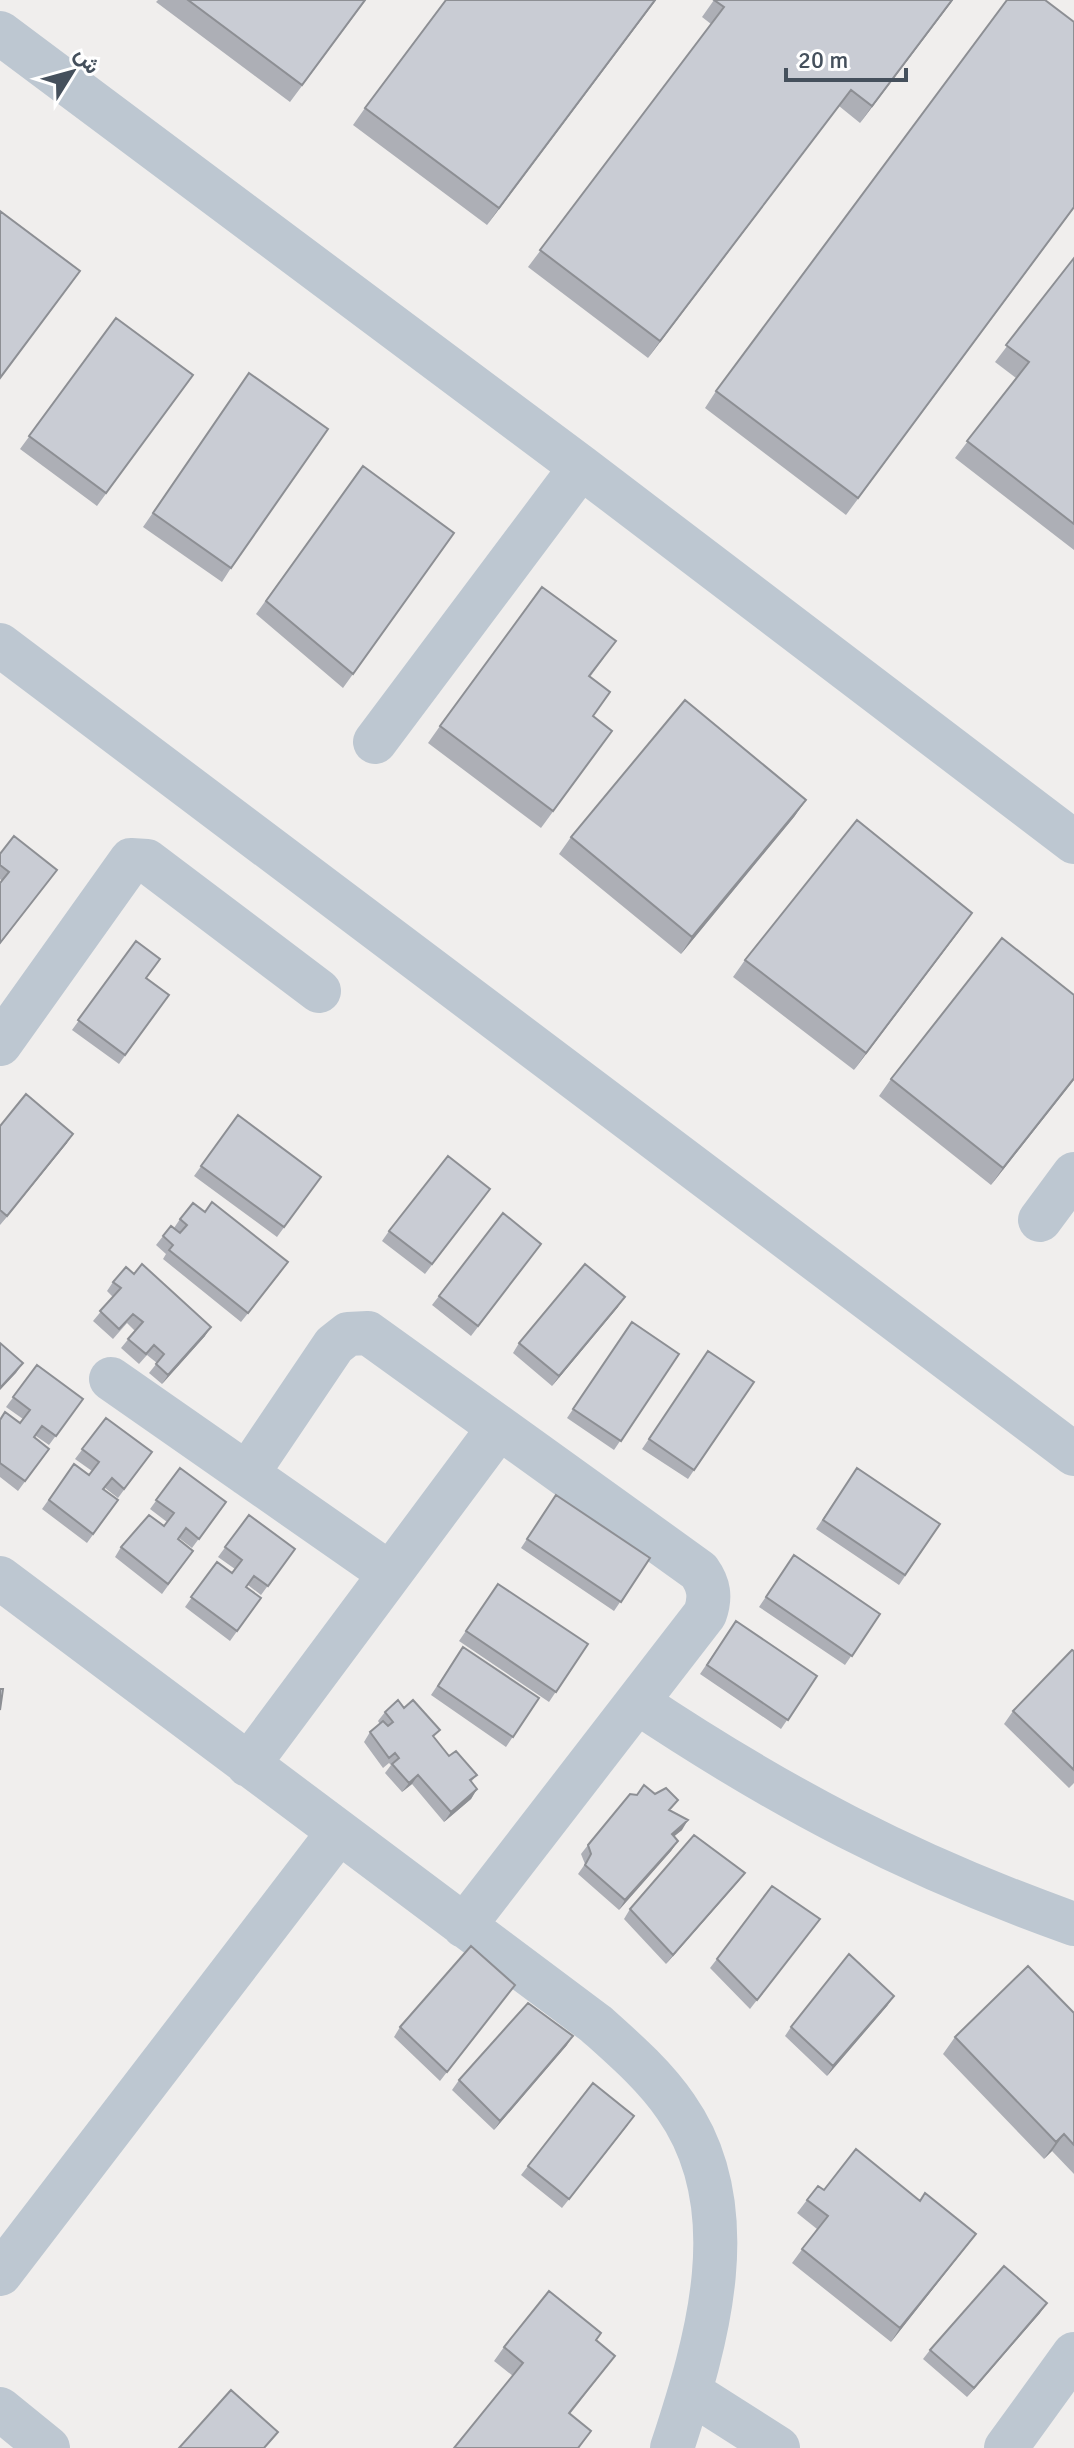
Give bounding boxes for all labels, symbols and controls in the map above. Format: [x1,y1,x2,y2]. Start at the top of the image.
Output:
north arrow [32,32,112,112]
scale bar [786,32,906,82]
text: ش [69,42,106,79]
text: 20 m [798,45,848,75]

